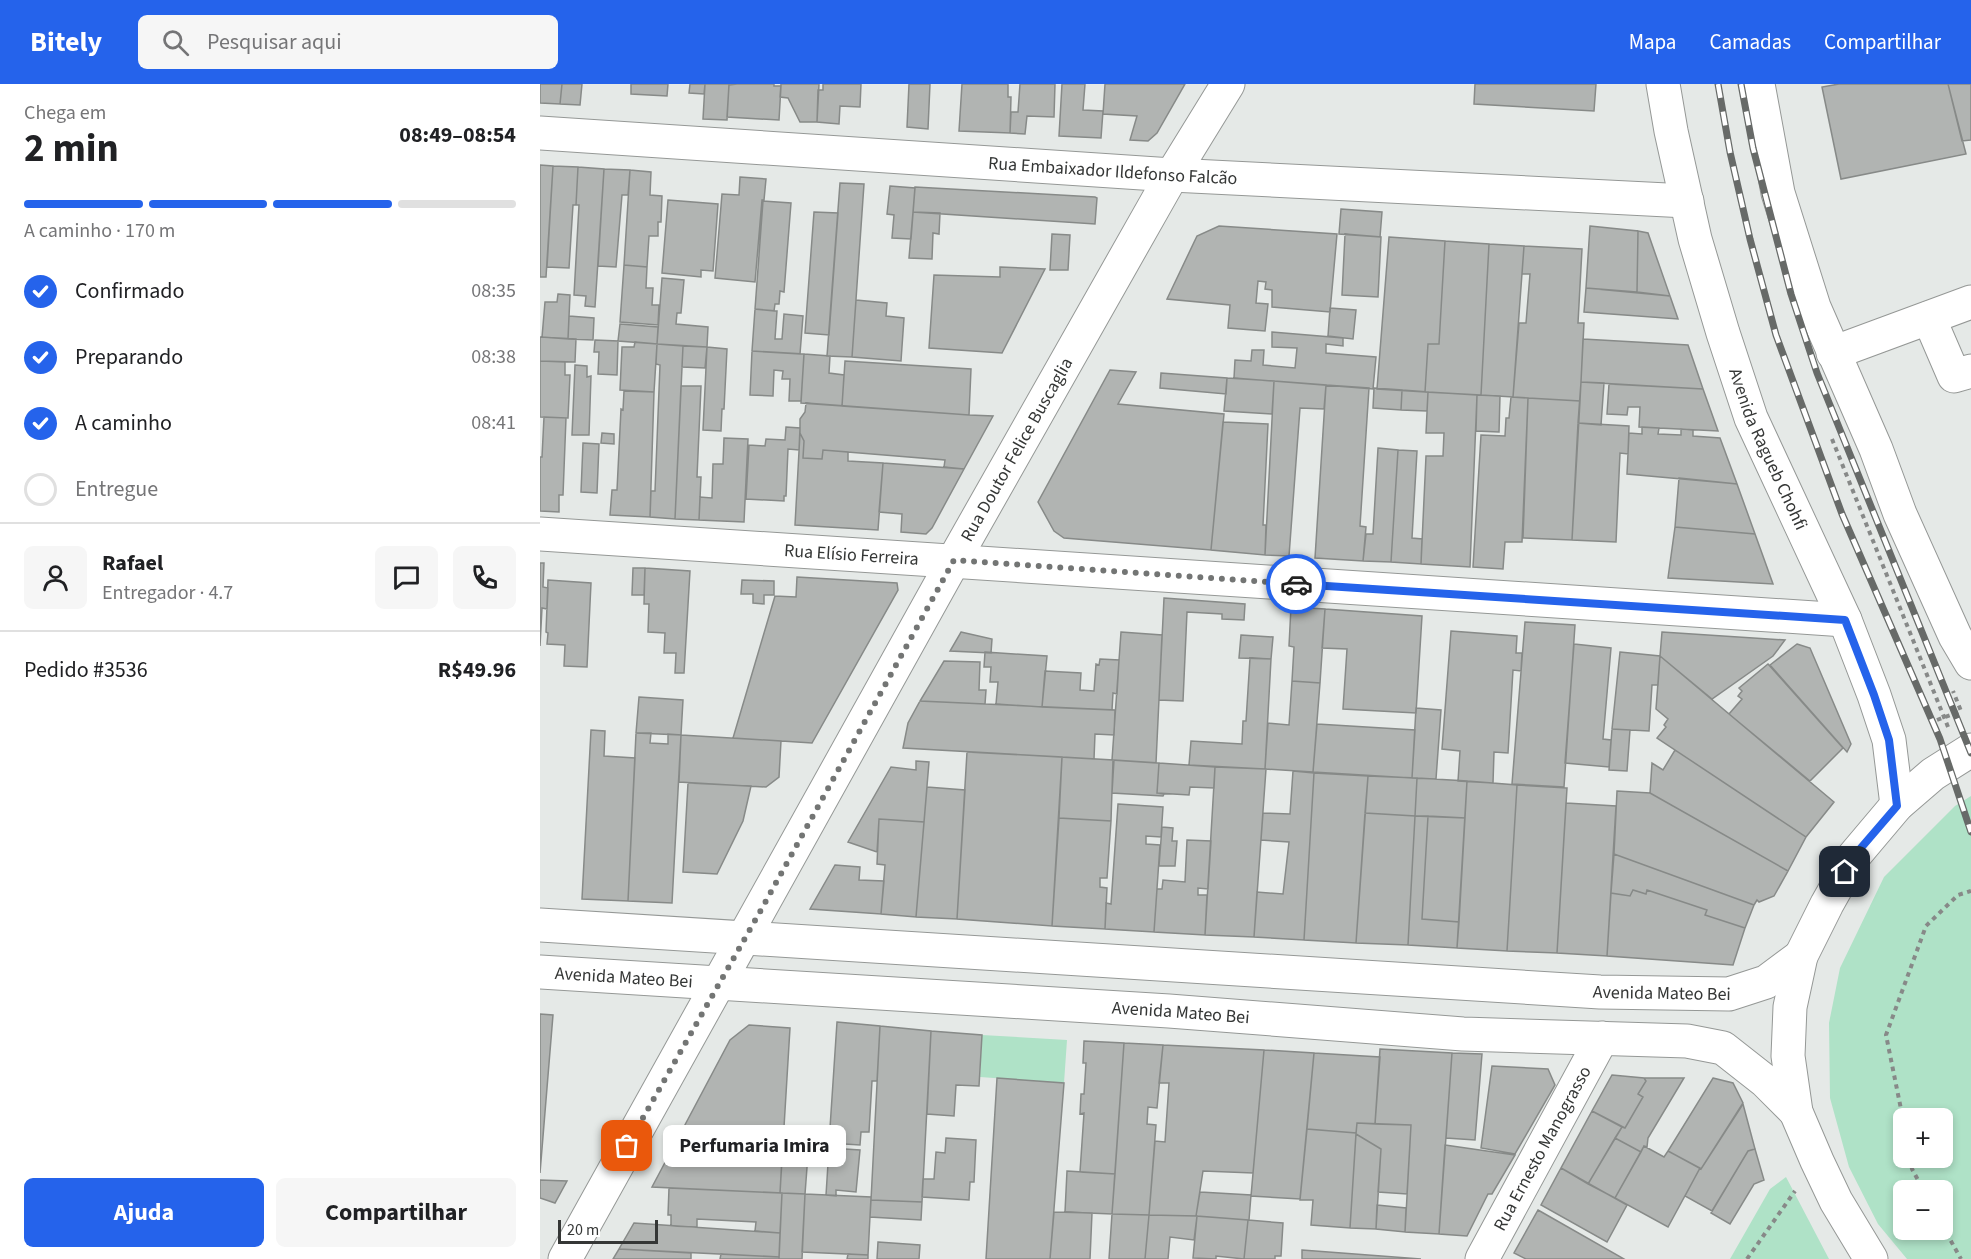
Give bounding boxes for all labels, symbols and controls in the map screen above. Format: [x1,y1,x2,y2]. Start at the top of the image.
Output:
search box [138,15,558,69]
text: Bitely [30,22,102,62]
icon: search [159,26,192,59]
text: Pesquisar aqui [207,26,342,58]
text: Mapa [1629,27,1676,57]
text: Camadas [1709,27,1791,57]
text: Compartilhar [1824,27,1941,57]
text: Chega em [24,99,106,127]
text: 08:49–08:54 [399,119,516,151]
text: 2 min [24,121,119,177]
street label: Rua Embaixador Ildefonso Falcão [987,150,1238,191]
text: A caminho · 170 m [24,217,175,245]
icon: check [24,275,57,308]
text: Confirmado [75,275,184,307]
text: 08:35 [471,277,516,305]
icon: check [24,341,57,374]
text: Preparando [75,341,183,373]
text: 08:38 [471,343,516,371]
street label: Rua Doutor Felice Buscaglia [954,353,1079,546]
street label: Avenida Ragueb Chohfi [1723,365,1814,534]
icon: check [24,407,57,440]
text: A caminho [75,407,172,439]
text: 08:41 [471,409,516,437]
text: Entregue [75,473,158,505]
street label: Rua Elísio Ferreira [783,538,919,571]
button: person [24,546,87,609]
button: chat [375,546,438,609]
button: phone [453,546,516,609]
text: Rafael [102,547,163,579]
courier [1266,554,1326,614]
icon: car [1280,568,1313,601]
text: Entregador · 4.7 [102,579,233,607]
text: Pedido #3536 [24,654,148,686]
text: R$49.96 [438,654,516,686]
pin [1819,846,1870,897]
icon: home [1828,855,1861,888]
street label: Avenida Mateo Bei [554,960,693,994]
street label: Avenida Mateo Bei [1592,979,1731,1007]
street label: Avenida Mateo Bei [1111,995,1251,1030]
street label: Rua Ernesto Manograsso [1487,1061,1597,1235]
map controls [1893,1108,1953,1240]
button: + [1893,1108,1953,1168]
pin [601,1120,652,1171]
callout: Perfumaria Imira [663,1125,846,1167]
icon: bag [610,1129,643,1162]
text: Perfumaria Imira [679,1132,830,1160]
button: Ajuda [24,1178,264,1247]
button: Compartilhar [276,1178,516,1247]
button: − [1893,1180,1953,1240]
scale bar [558,1217,658,1244]
text: 20 m [567,1219,599,1241]

